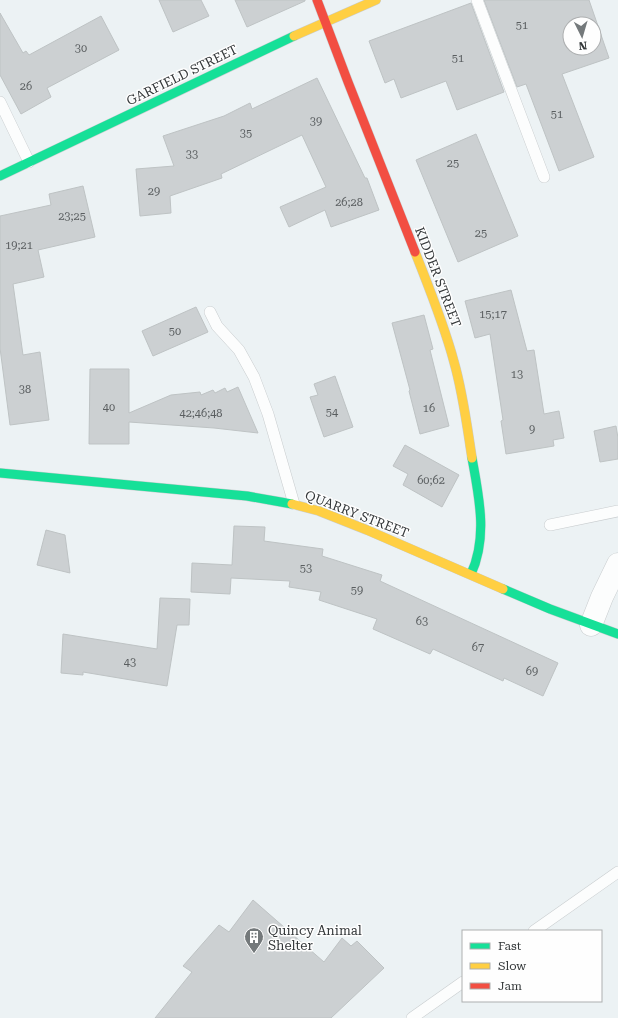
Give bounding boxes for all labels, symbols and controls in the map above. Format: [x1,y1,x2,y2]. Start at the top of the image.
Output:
north arrow [562,16,602,56]
house number: 51 [516,19,528,32]
text: N [578,39,588,52]
street label: GARFIELD STREET [124,41,240,108]
house number: 30 [75,42,87,55]
house number: 51 [452,52,464,65]
house number: 26 [20,80,32,93]
house number: 51 [551,108,563,121]
house number: 39 [310,115,322,128]
house number: 35 [240,127,252,140]
house number: 33 [186,148,198,161]
house number: 25 [447,157,459,170]
house number: 29 [148,185,160,198]
house number: 26;28 [335,196,363,209]
house number: 23;25 [58,210,86,223]
street label: KIDDER STREET [412,225,464,329]
house number: 25 [475,227,487,240]
house number: 19;21 [5,239,33,252]
house number: 15;17 [479,308,507,321]
house number: 50 [169,325,181,338]
house number: 13 [511,368,523,381]
house number: 38 [19,383,31,396]
house number: 40 [103,401,115,414]
house number: 16 [423,402,435,415]
house number: 54 [326,406,339,419]
house number: 42;46;48 [179,407,223,420]
house number: 9 [529,423,535,436]
house number: 60;62 [417,474,445,487]
street label: QUARRY STREET [303,487,411,541]
house number: 53 [300,562,312,575]
house number: 59 [351,584,363,597]
house number: 63 [416,615,428,628]
house number: 67 [472,641,484,654]
house number: 43 [124,656,136,669]
house number: 69 [526,665,538,678]
place label: Quincy Animal Shelter [268,923,362,953]
building icon: Quincy Animal Shelter [243,926,265,954]
legend [462,930,602,1002]
text: Fast [498,939,522,953]
text: Slow [498,959,526,973]
text: Jam [498,979,522,993]

